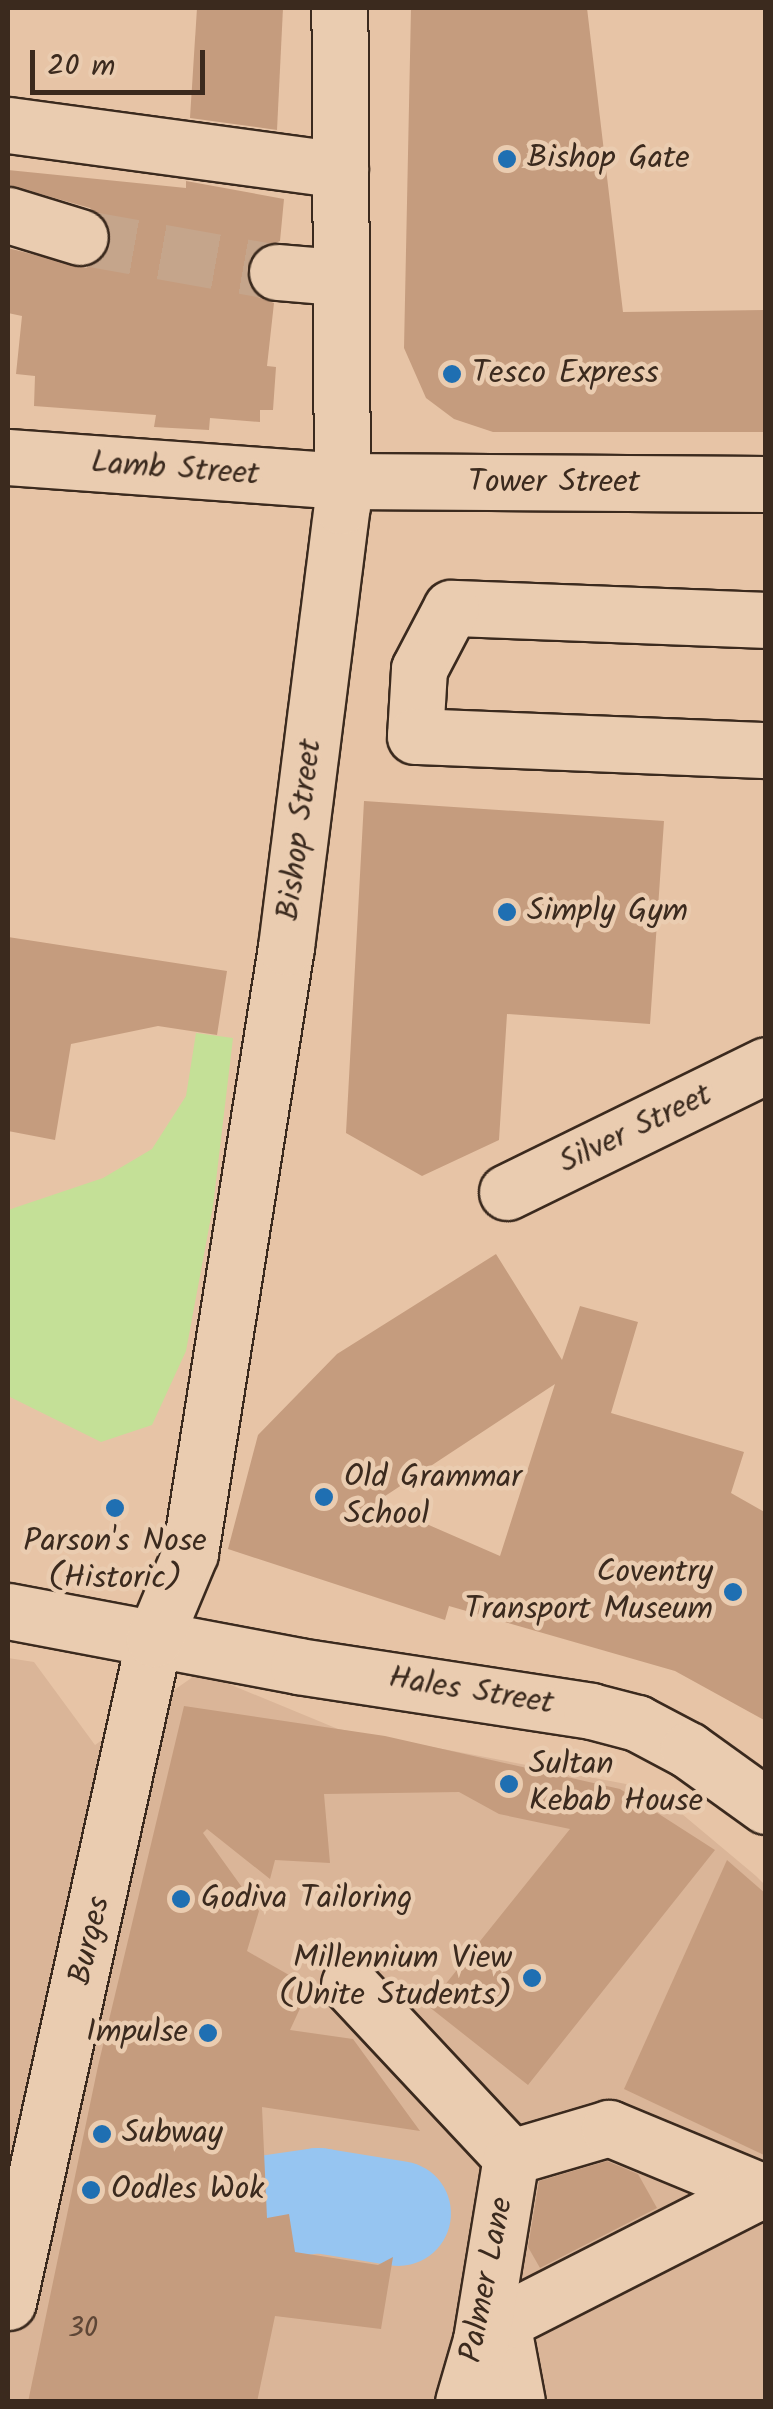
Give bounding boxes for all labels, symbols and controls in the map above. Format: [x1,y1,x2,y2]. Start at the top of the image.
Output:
scale bar [35,30,210,92]
text: 20 m [47,43,115,91]
place label: Bishop Gate [527,140,690,178]
marker: Bishop Gate [496,148,518,170]
place label: Tesco Express [472,355,659,393]
marker: Tesco Express [441,363,463,385]
street label: Lamb Street [89,445,261,495]
street label: Tower Street [468,464,640,502]
street label: Bishop Street [271,737,331,923]
place label: Simply Gym [527,893,688,931]
marker: Simply Gym [496,901,518,923]
street label: Silver Street [553,1077,719,1183]
place label: Old Grammar School [344,1460,522,1535]
marker: Old Grammar School [313,1486,335,1508]
marker: Parson's Nose (Historic) [104,1497,126,1519]
place label: Parson's Nose (Historic) [23,1524,207,1599]
place label: Coventry Transport Museum [464,1555,713,1630]
marker: Coventry Transport Museum [722,1581,744,1603]
street label: Hales Street [386,1660,556,1724]
place label: Sultan Kebab House [529,1747,703,1822]
marker: Sultan Kebab House [498,1773,520,1795]
place label: Godiva Tailoring [201,1880,413,1918]
marker: Godiva Tailoring [170,1888,192,1910]
street label: Burges [62,1893,120,1989]
place label: Millennium View (Unite Students) [279,1941,512,2016]
marker: Millennium View (Unite Students) [521,1967,543,1989]
place label: Impulse [86,2014,188,2052]
marker: Impulse [197,2022,219,2044]
place label: Subway [122,2115,223,2153]
marker: Subway [91,2123,113,2145]
place label: Oodles Wok [111,2171,264,2209]
marker: Oodles Wok [80,2179,102,2201]
street label: Palmer Lane [453,2194,523,2366]
house number: 30 [68,2312,98,2346]

